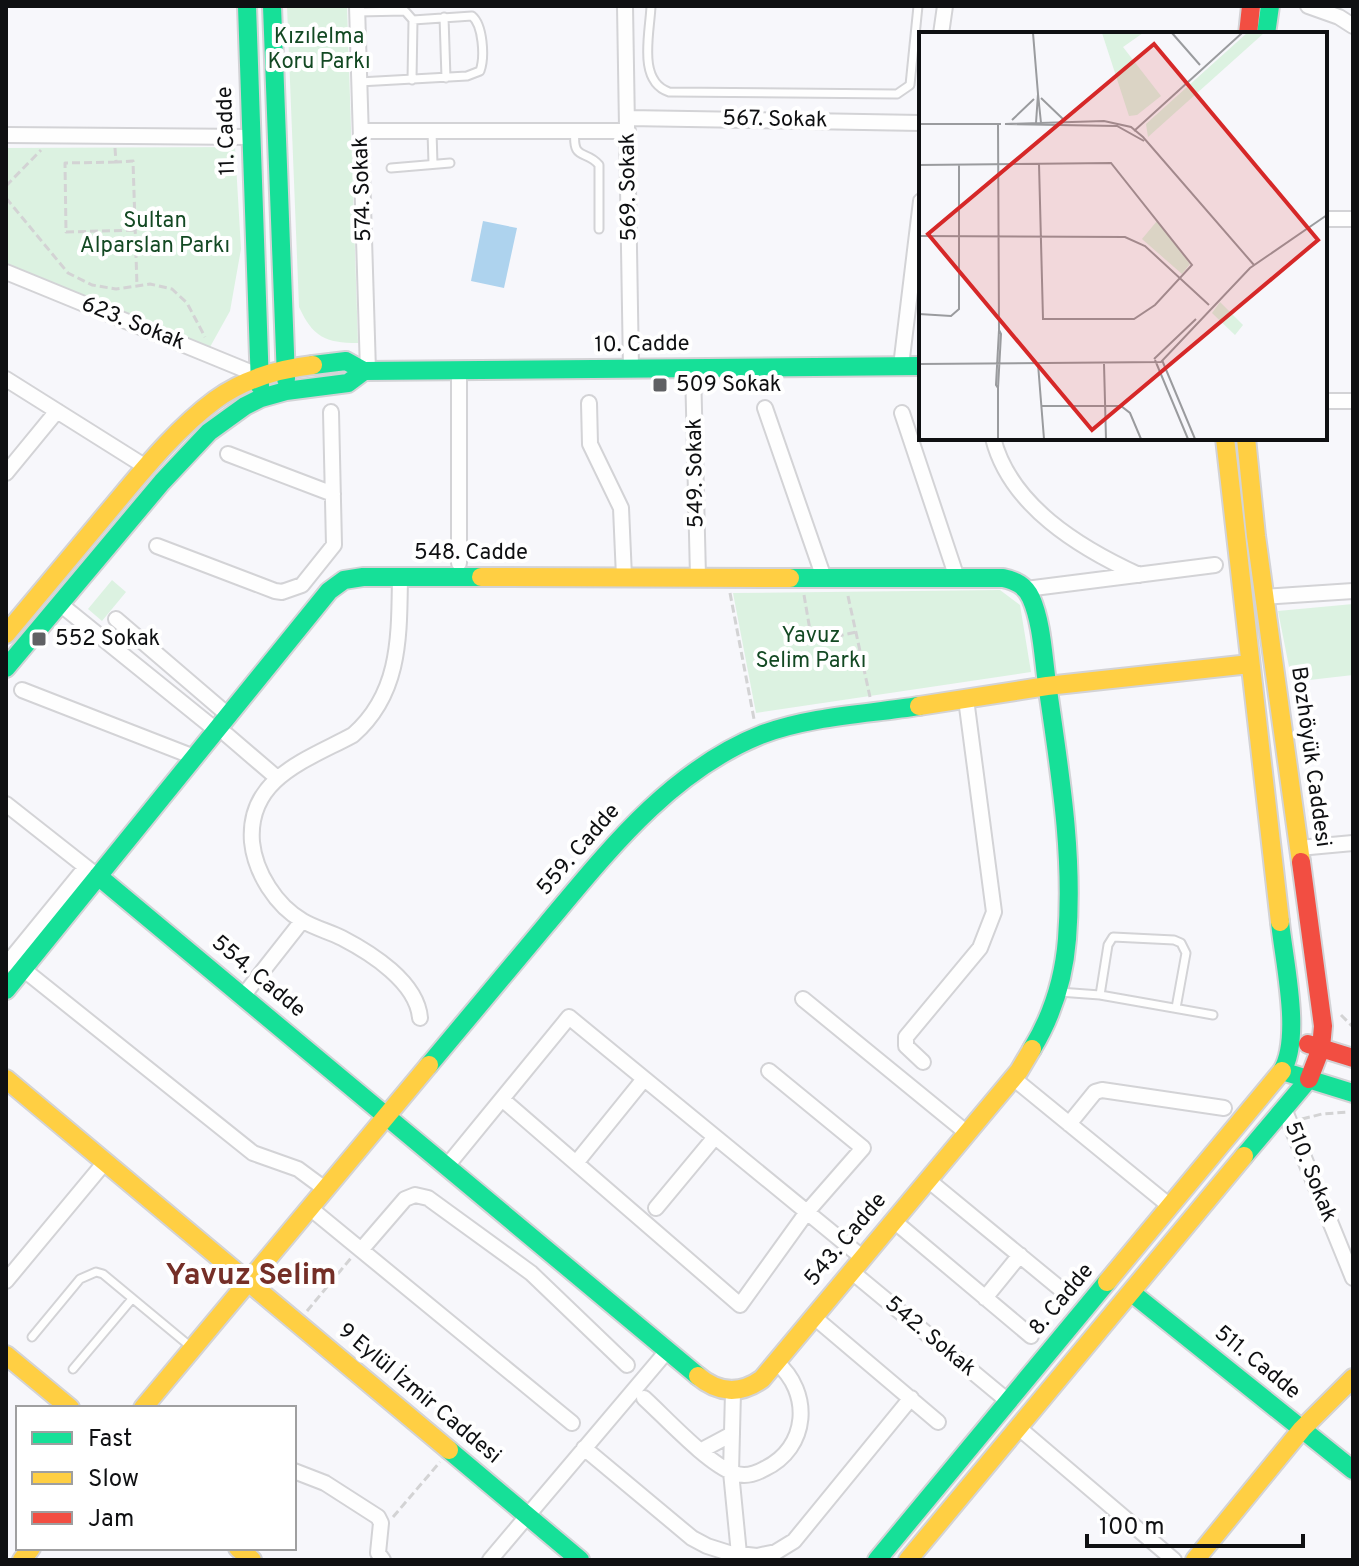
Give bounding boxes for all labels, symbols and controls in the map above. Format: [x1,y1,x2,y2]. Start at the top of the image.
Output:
park label: Kızılelma Koru Parkı [267,24,371,76]
inset map [919,32,1327,440]
street label: 11. Cadde [212,86,242,176]
street label: 567. Sokak [722,106,828,134]
street label: 569. Sokak [615,132,643,242]
street label: 574. Sokak [348,136,378,242]
park label: Sultan Alparslan Parkı [80,208,230,260]
street label: 623. Sokak [77,291,189,357]
street label: 10. Cadde [594,331,690,359]
place label: 509 Sokak [676,372,782,399]
marker: 509 Sokak [651,376,669,394]
street label: 549. Sokak [682,418,710,528]
street label: 548. Cadde [414,540,528,567]
park label: Yavuz Selim Parkı [756,623,866,675]
place label: 552 Sokak [55,626,160,653]
marker: 552 Sokak [30,630,48,648]
street label: Bozhöyük Caddesi [1284,665,1336,849]
street label: 559. Cadde [532,798,626,902]
street label: 554. Cadde [206,930,310,1024]
street label: 510. Sokak [1278,1118,1342,1226]
street label: 543. Cadde [799,1188,893,1292]
district label: Yavuz Selim [165,1258,337,1295]
street label: 8. Cadde [1024,1258,1100,1342]
street label: 542. Sokak [879,1291,981,1383]
street label: 9 Eylül İzmir Caddesi [332,1316,507,1470]
street label: 511. Cadde [1209,1320,1305,1406]
legend [16,1406,296,1550]
text: Fast [88,1425,132,1455]
text: Slow [88,1465,139,1495]
scale bar [1087,1498,1303,1548]
text: Jam [88,1505,134,1535]
text: 100 m [1099,1513,1165,1543]

